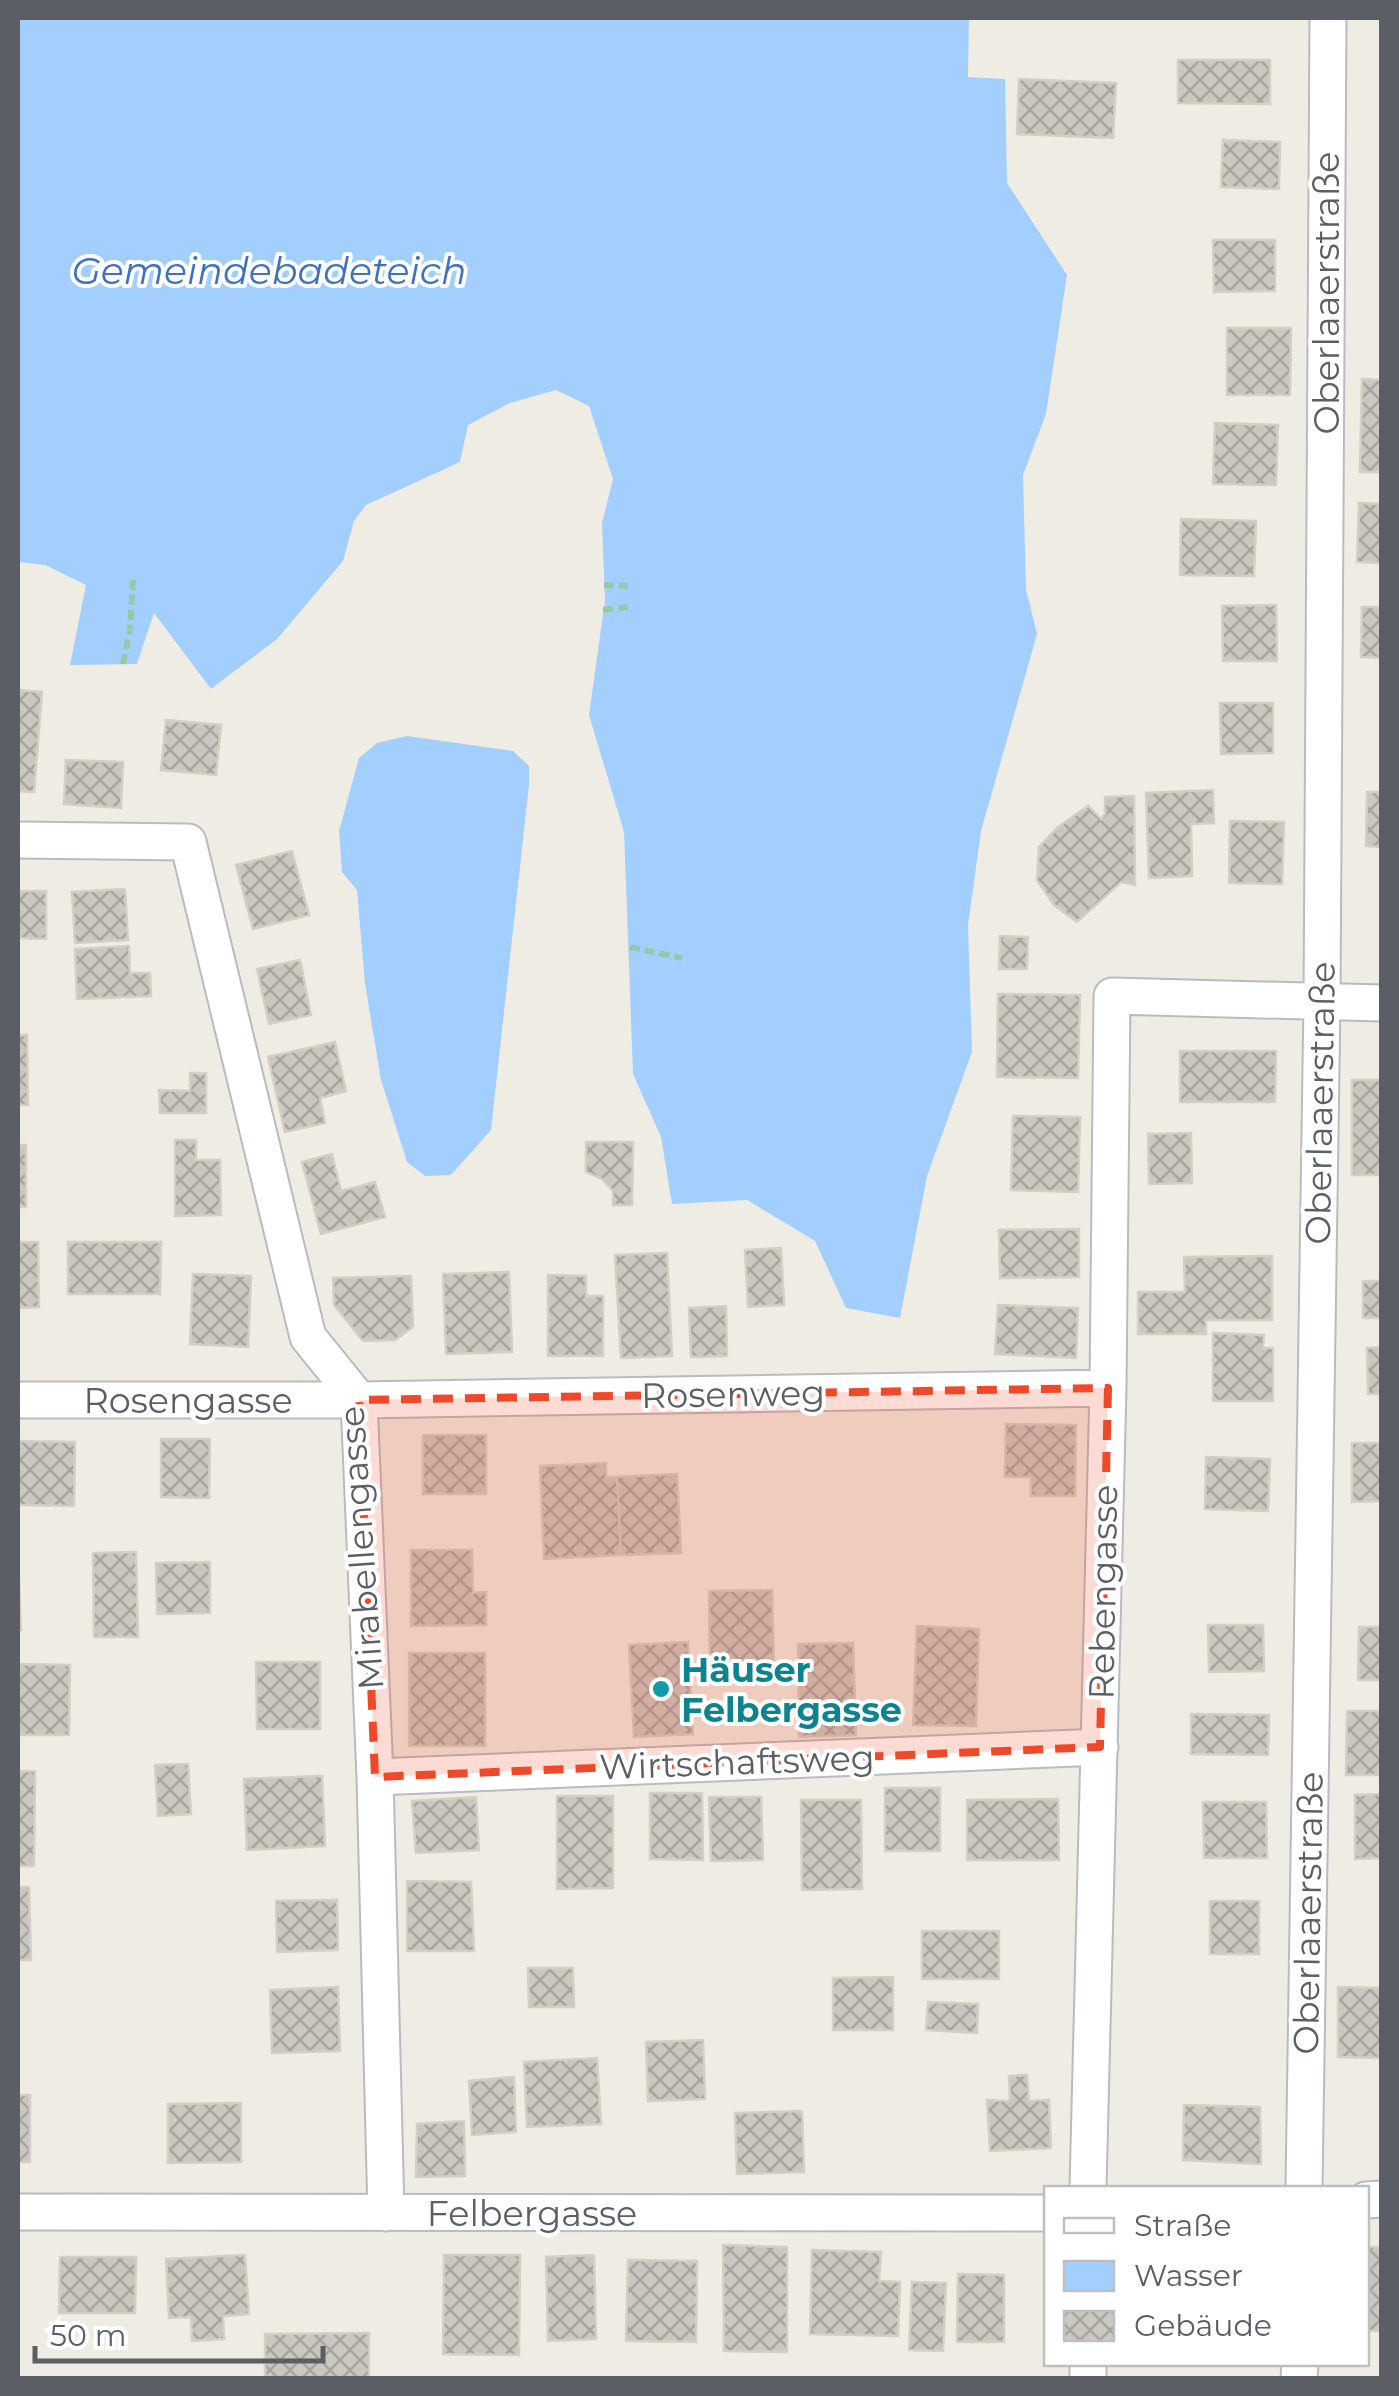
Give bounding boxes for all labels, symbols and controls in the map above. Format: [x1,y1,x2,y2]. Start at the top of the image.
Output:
street label: Oberlaaerstraße [1305,152,1348,434]
water label: Gemeindebadeteich [71,247,467,294]
street label: Oberlaaerstraße [1296,961,1344,1245]
street label: Rosenweg [641,1371,825,1417]
street label: Rosengasse [83,1379,293,1422]
street label: Mirabellengasse [330,1405,392,1691]
street label: Rebengasse [1080,1484,1126,1700]
place label: Häuser Felbergasse [681,1648,902,1731]
marker: Häuser Felbergasse [650,1678,672,1700]
street label: Wirtschaftsweg [599,1736,875,1788]
street label: Oberlaaerstraße [1284,1771,1332,2055]
legend [1044,2186,1369,2366]
street label: Felbergasse [427,2192,637,2235]
text: Straße [1134,2207,1231,2244]
text: Wasser [1134,2257,1243,2294]
scale bar [35,2301,322,2363]
text: Gebäude [1134,2307,1272,2344]
text: 50 m [50,2317,127,2354]

